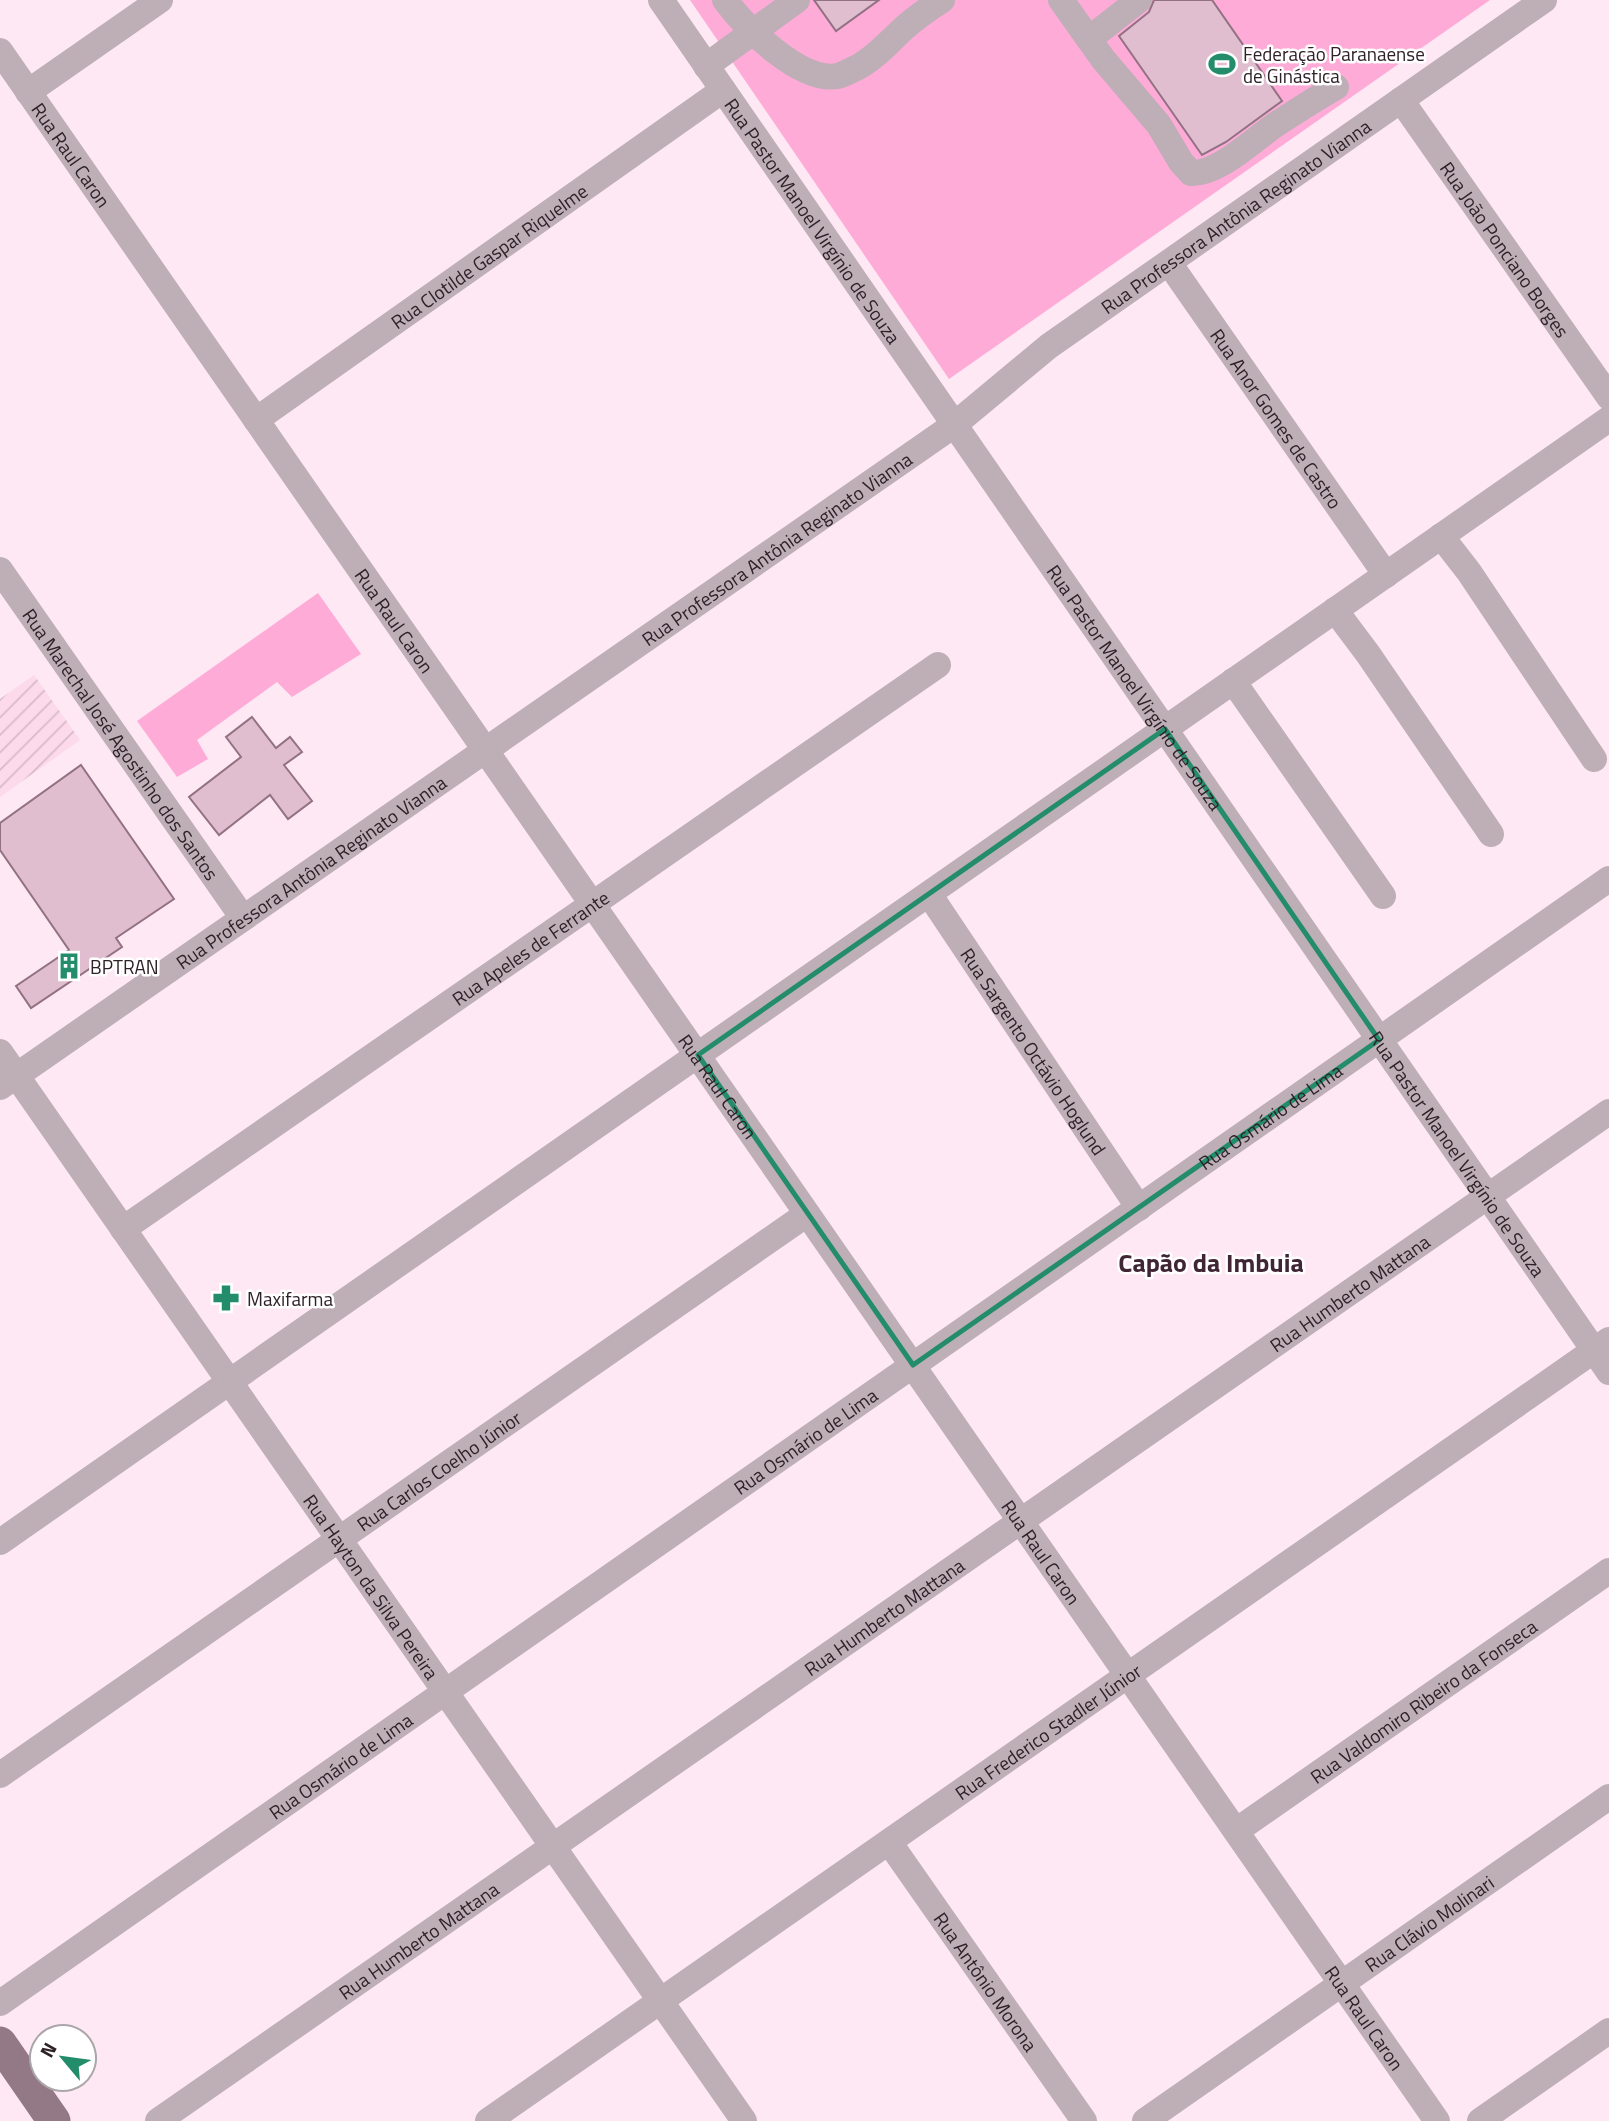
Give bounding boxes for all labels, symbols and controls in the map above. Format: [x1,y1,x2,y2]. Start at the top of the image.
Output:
place label: Federação Paranaense de Ginástica [1243,39,1425,90]
sports icon: Federação Paranaense de Ginástica [1207,49,1237,79]
street label: Rua Pastor Manoel Virgínio de Souza [718,92,909,350]
street label: Rua Raul Caron [25,96,119,213]
street label: Rua Professora Antônia Reginato Vianna [1094,111,1377,320]
street label: Rua João Ponciano Borges [1434,155,1577,343]
street label: Rua Clotilde Gaspar Riquelme [384,176,593,335]
street label: Rua Anor Gomes de Castro [1204,322,1350,514]
street label: Rua Professora Antônia Reginato Vianna [635,444,918,652]
street label: Rua Pastor Manoel Virgínio de Souza [1040,558,1231,816]
street label: Rua Raul Caron [349,562,442,679]
street label: Rua Marechal José Agostinho dos Santos [16,602,227,886]
street label: Rua Professora Antônia Reginato Vianna [169,767,452,976]
street label: Rua Apeles de Ferrante [445,883,615,1012]
street label: Rua Sargento Octávio Hoglund [954,942,1114,1161]
building icon: BPTRAN [54,951,84,981]
place label: BPTRAN [90,952,159,981]
street label: Rua Pastor Manoel Virgínio de Souza [1363,1025,1554,1283]
street label: Rua Raul Caron [672,1028,765,1144]
street label: Rua Osmário de Lima [1192,1055,1348,1176]
street label: Rua Humberto Mattana [1263,1226,1436,1359]
district label: Capão da Imbuia [1118,1243,1304,1282]
pharmacy icon: Maxifarma [211,1283,241,1313]
place label: Maxifarma [247,1284,333,1313]
street label: Rua Osmário de Lima [727,1380,883,1501]
street label: Rua Carlos Coelho Júnior [350,1403,527,1538]
street label: Rua Hayton da Silva Pereira [297,1488,447,1685]
street label: Rua Raul Caron [995,1493,1089,1610]
street label: Rua Humberto Mattana [798,1550,970,1682]
street label: Rua Valdomiro Ribeiro da Fonseca [1304,1611,1543,1790]
street label: Rua Frederico Stadler Júnior [948,1656,1147,1806]
street label: Rua Osmário de Lima [262,1705,419,1826]
street label: Rua Clávio Molinari [1358,1867,1499,1978]
street label: Rua Humberto Mattana [332,1874,505,2006]
street label: Rua Antônio Morona [927,1906,1046,2057]
street label: Rua Raul Caron [1319,1959,1412,2076]
north arrow [28,2023,98,2093]
text: N [32,2037,64,2062]

